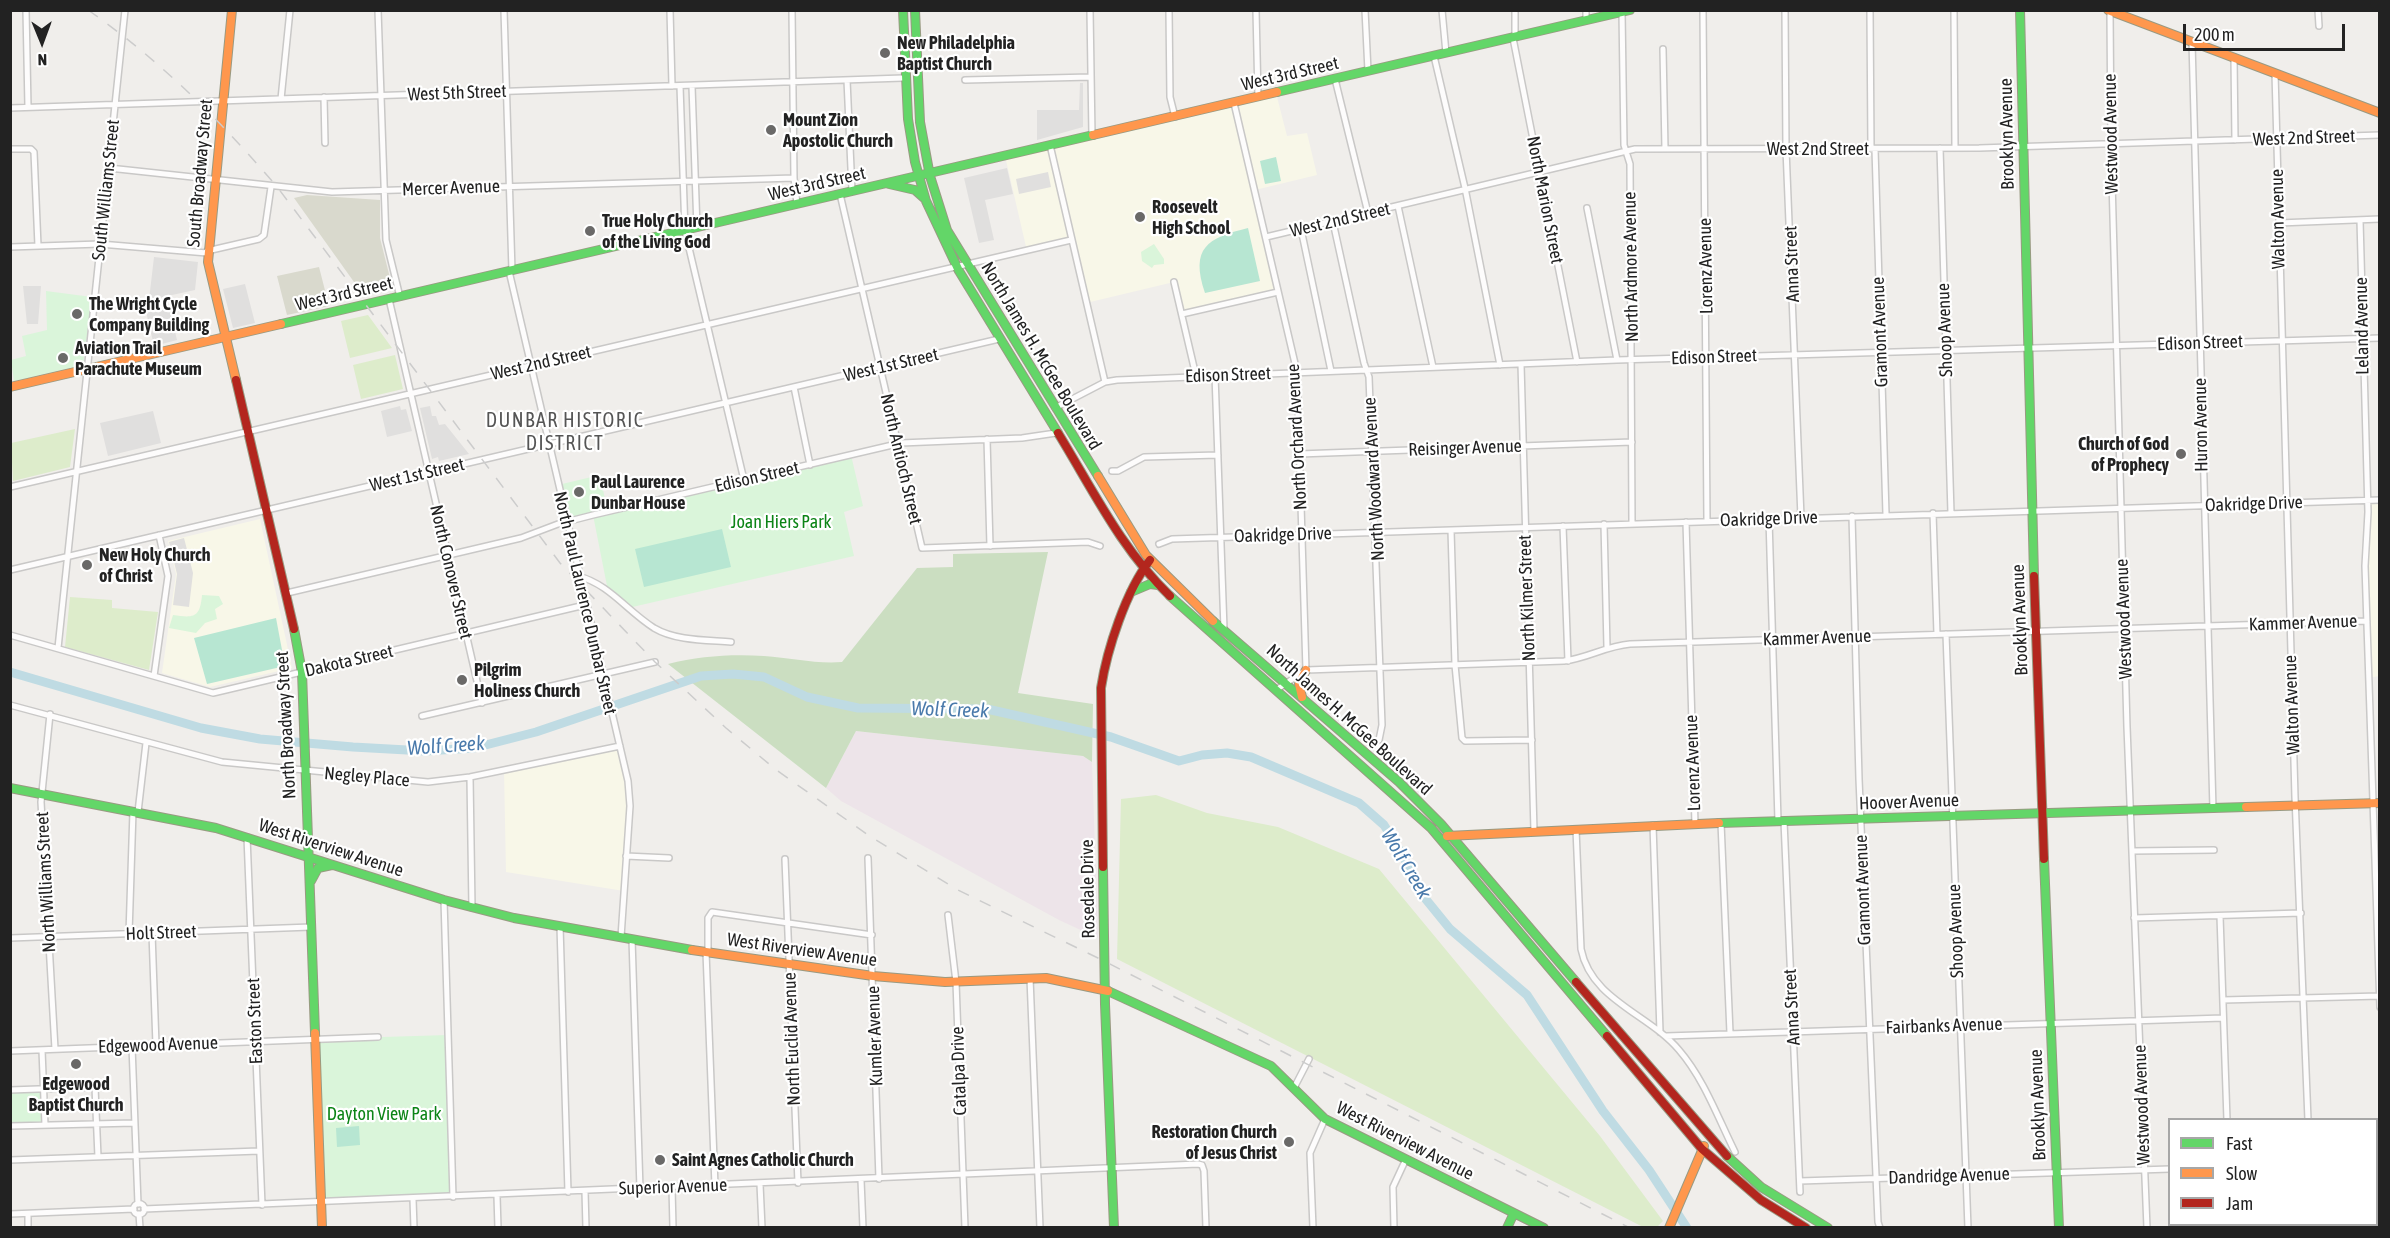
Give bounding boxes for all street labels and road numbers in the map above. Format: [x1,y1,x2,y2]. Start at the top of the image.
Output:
street label: West 3rd Street [1239,52,1341,96]
street label: Westwood Avenue [2099,74,2123,194]
street label: Brooklyn Avenue [1995,78,2019,190]
street label: West 5th Street [407,80,507,106]
street label: South Broadway Street [183,98,217,248]
street label: South Williams Street [88,118,124,262]
street label: West 2nd Street [2252,125,2356,151]
street label: North Marion Street [1522,134,1568,266]
street label: West 2nd Street [1767,138,1869,160]
street label: West 3rd Street [766,162,868,206]
street label: Walton Avenue [2266,169,2290,269]
street label: Mercer Avenue [402,175,500,201]
street label: North Ardmore Avenue [1619,192,1643,342]
street label: West 2nd Street [1288,198,1392,242]
street label: Lorenz Avenue [1694,218,1718,314]
street label: Anna Street [1780,225,1804,303]
street label: North James H. McGee Boulevard [976,258,1106,454]
street label: West 3rd Street [293,272,395,316]
street label: Gramont Avenue [1867,276,1893,388]
street label: Leland Avenue [2350,277,2374,375]
street label: Shoop Avenue [1933,283,1957,377]
street label: Edison Street [2157,331,2243,355]
street label: West 2nd Street [489,341,593,385]
street label: West 1st Street [841,344,941,386]
street label: Edison Street [1671,345,1757,369]
street label: Edison Street [1185,363,1271,387]
street label: North Orchard Avenue [1282,363,1312,511]
street label: Huron Avenue [2189,378,2213,472]
street label: North Antioch Street [875,392,927,526]
street label: North Woodward Avenue [1359,397,1389,561]
street label: Reisinger Avenue [1408,435,1522,461]
street label: West 1st Street [367,454,467,496]
street label: Edison Street [713,457,801,497]
street label: North Paul Laurence Dunbar Street [549,489,621,717]
street label: Oakridge Drive [2205,492,2303,516]
street label: North Conover Street [425,503,477,641]
street label: Oakridge Drive [1720,507,1818,531]
street label: Oakridge Drive [1234,523,1332,547]
street label: North Kilmer Street [1514,534,1540,662]
street label: Westwood Avenue [2111,558,2137,680]
street label: Brooklyn Avenue [2007,564,2033,676]
street label: Kammer Avenue [2248,610,2358,636]
street label: Kammer Avenue [1762,625,1872,651]
street label: Dakota Street [303,640,395,682]
street label: North James H. McGee Boulevard [1262,640,1436,800]
street label: North Broadway Street [271,650,301,800]
street label: Walton Avenue [2279,655,2305,755]
street label: Lorenz Avenue [1681,714,1705,812]
street label: Negley Place [323,763,411,791]
street label: Hoover Avenue [1859,789,1959,815]
street label: North Williams Street [32,811,60,953]
street label: West Riverview Avenue [256,814,406,882]
street label: Gramont Avenue [1850,834,1876,946]
street label: Rosedale Drive [1076,839,1100,939]
street label: Shoop Avenue [1944,884,1968,978]
street label: Holt Street [125,921,197,945]
street label: West Riverview Avenue [726,929,878,971]
street label: Anna Street [1779,968,1805,1046]
street label: North Euclid Avenue [779,972,805,1106]
street label: Easton Street [243,977,267,1065]
street label: Kumler Avenue [862,985,888,1087]
street label: Fairbanks Avenue [1885,1013,2003,1039]
street label: Catalpa Drive [947,1026,971,1116]
street label: Edgewood Avenue [98,1032,218,1058]
street label: Westwood Avenue [2129,1044,2155,1166]
street label: Brooklyn Avenue [2025,1049,2051,1161]
street label: West Riverview Avenue [1333,1097,1477,1185]
street label: Dandridge Avenue [1888,1163,2010,1189]
street label: Superior Avenue [618,1174,728,1200]

